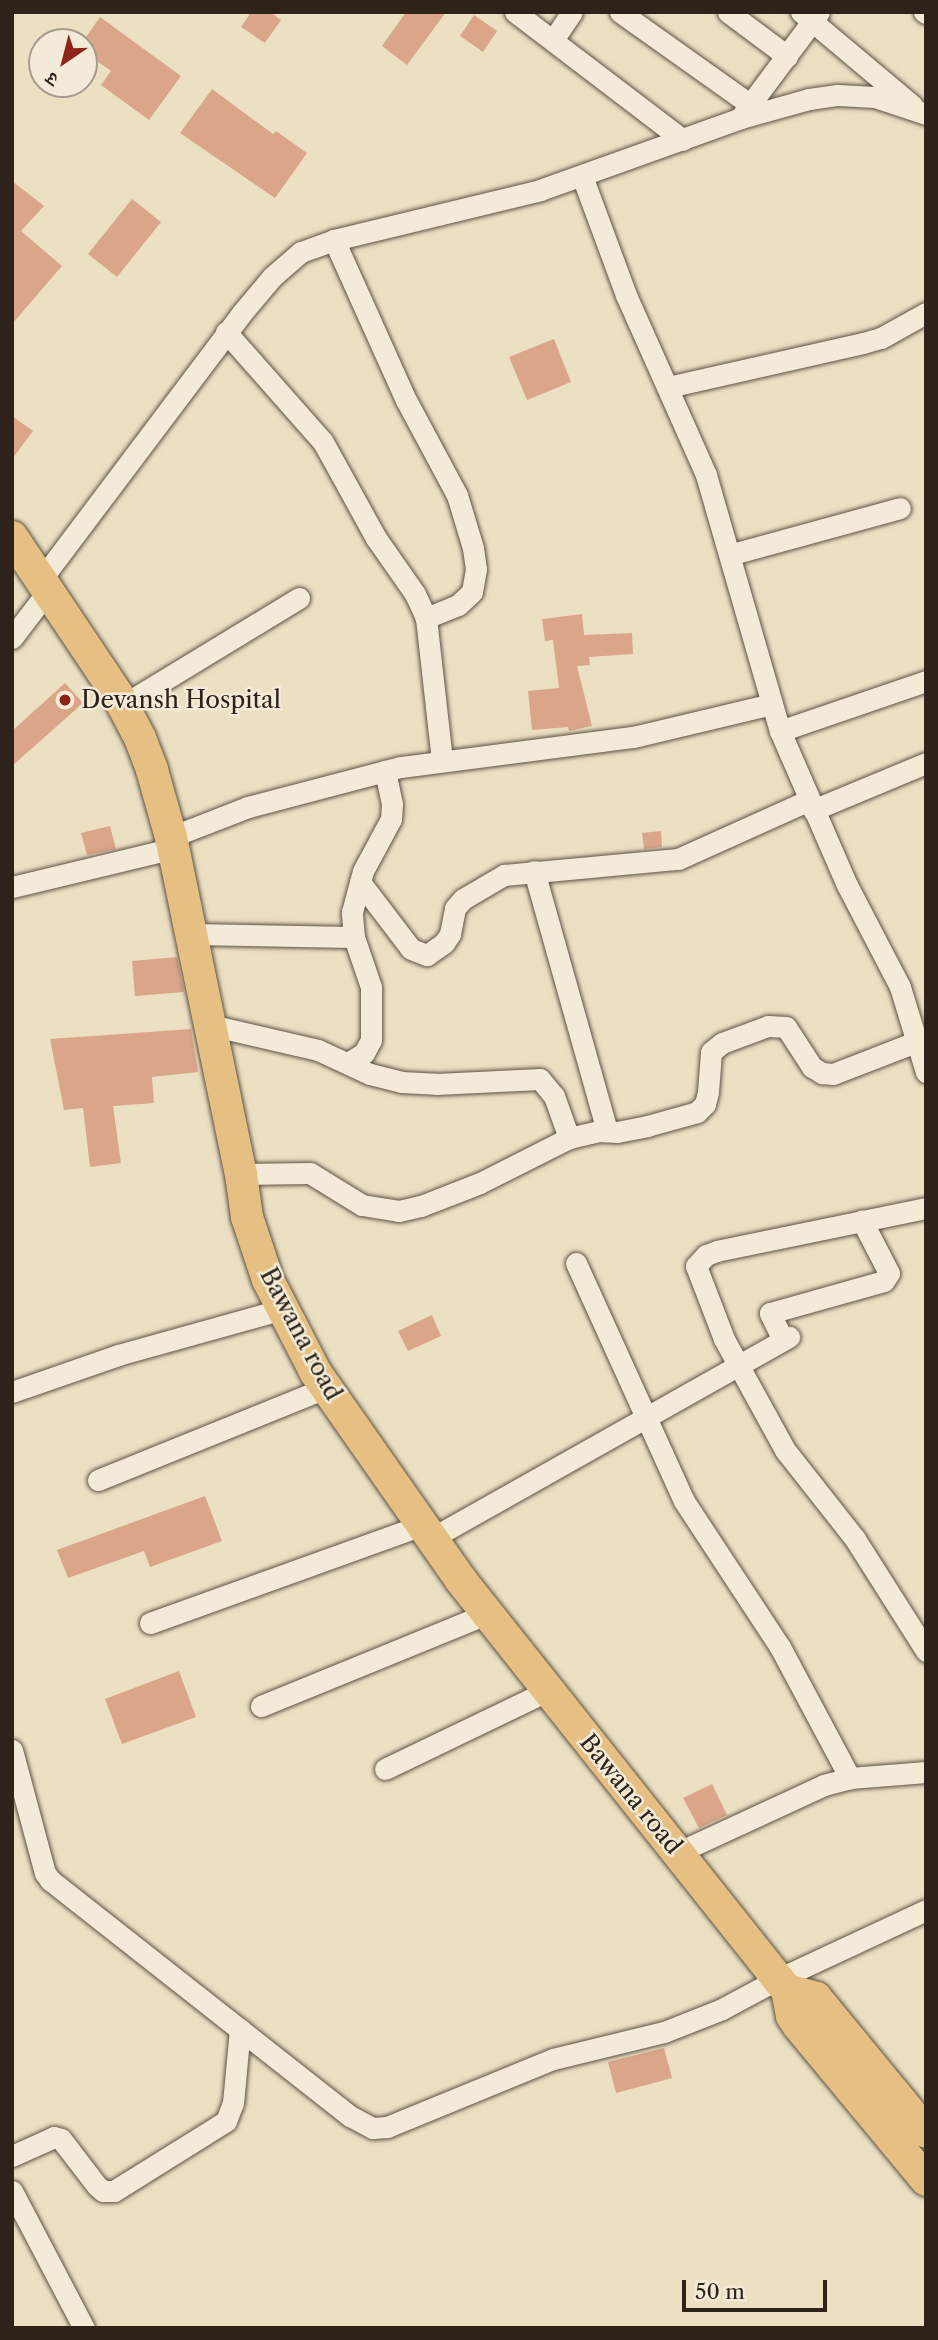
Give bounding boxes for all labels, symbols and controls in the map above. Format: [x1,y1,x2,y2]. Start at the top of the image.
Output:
north arrow [28,28,98,98]
text: उ [41,67,62,91]
place label: Devansh Hospital [81,686,281,714]
marker: Devansh Hospital [55,690,75,710]
street label: Bawana road [254,1263,348,1405]
street label: Bawana road [574,1728,688,1860]
scale bar [686,2266,831,2310]
text: 50 m [695,2279,745,2304]

